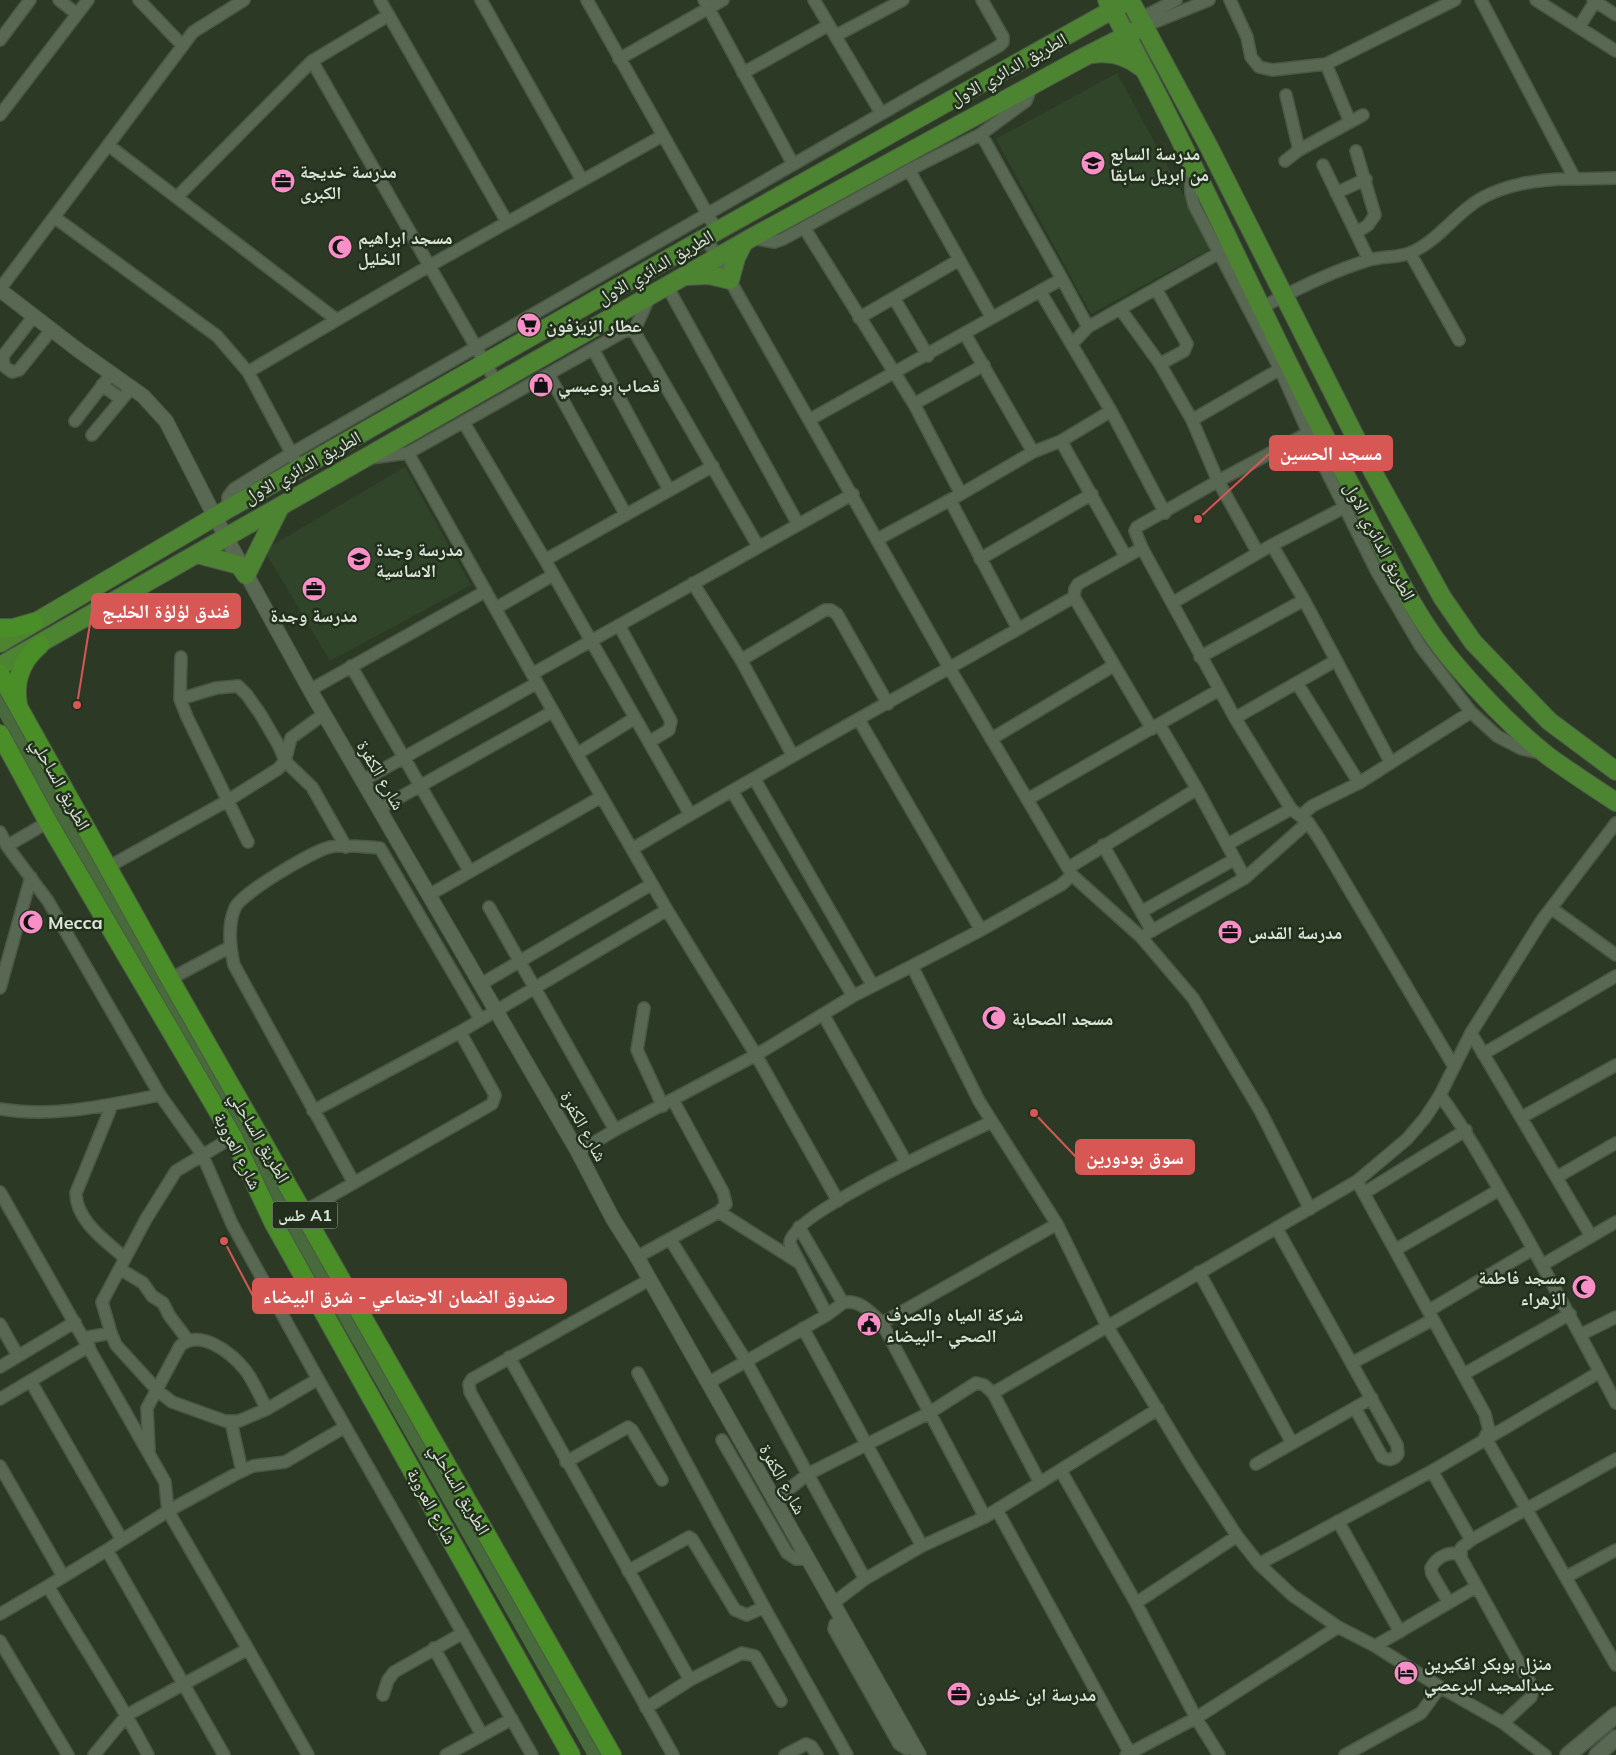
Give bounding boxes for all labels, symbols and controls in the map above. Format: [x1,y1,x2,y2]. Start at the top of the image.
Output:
street label: الطريق الدائري الاول [945,27,1073,114]
place label: مدرسة السابع من ابريل سابقا [1110,142,1209,186]
school or university icon: مدرسة السابع من ابريل سابقا [1080,150,1106,176]
place label: مدرسة خديجة الكبرى [300,160,397,204]
office icon: مدرسة خديجة الكبرى [270,168,296,194]
street label: الطريق الدائري الاول [593,224,719,313]
place label: مسجد ابراهيم الخليل [358,226,453,270]
mosque icon: مسجد ابراهيم الخليل [327,234,353,260]
supermarket icon: عطار الزيزفون [516,312,542,338]
place label: عطار الزيزفون [546,314,642,337]
shop icon: قصاب بوعيسي [528,372,554,398]
place label: قصاب بوعيسي [558,374,660,400]
street label: الطريق الدائري الاول [239,425,367,512]
callout: مسجد الحسين [1270,436,1392,470]
text: مسجد الحسين [1280,441,1382,465]
street label: الطريق الدائري الاول [1336,478,1421,606]
place label: مدرسة وجدة الاساسية [376,538,463,582]
school or university icon: مدرسة وجدة الاساسية [346,546,372,572]
office icon: مدرسة وجدة [301,576,327,602]
callout: فندق لؤلؤة الخليج [92,594,240,628]
text: فندق لؤلؤة الخليج [102,599,230,624]
place label: مدرسة وجدة [271,604,357,627]
street label: الطريق الساحلي [23,734,96,836]
street label: شارع الكفرة [352,736,410,814]
mosque icon: Mecca [18,909,44,935]
place label: Mecca [48,911,103,934]
office icon: مدرسة القدس [1217,919,1243,945]
place label: مدرسة القدس [1248,921,1342,944]
mosque icon: مسجد الصحابة [981,1005,1007,1031]
place label: مسجد الصحابة [1012,1007,1113,1030]
street label: الطريق الساحلي [221,1087,295,1189]
street label: شارع الكفرة [555,1087,613,1165]
street label: شارع العروبة [209,1109,267,1193]
callout: سوق بودورين [1076,1140,1194,1174]
text: سوق بودورين [1086,1145,1184,1169]
road number: طس A1 [272,1202,338,1228]
place label: مسجد فاطمة الزهراء [1478,1266,1566,1310]
mosque icon: مسجد فاطمة الزهراء [1571,1274,1597,1300]
callout: صندوق الضمان الاجتماعي - شرق البيضاء [253,1279,566,1313]
text: صندوق الضمان الاجتماعي - شرق البيضاء [263,1284,555,1312]
place label: شركة المياه والصرف الصحي -البيضاء [886,1303,1023,1350]
public building icon: شركة المياه والصرف الصحي -البيضاء [856,1311,882,1337]
street label: الطريق الساحلي [421,1439,495,1541]
street label: شارع الكفرة [754,1440,812,1518]
street label: شارع العروبة [402,1464,462,1548]
place label: منزل بوبكر افكيرين عبدالمجيد البرعصي [1424,1652,1554,1699]
hotel icon: منزل بوبكر افكيرين عبدالمجيد البرعصي [1393,1660,1419,1686]
office icon: مدرسة ابن خلدون [946,1681,972,1707]
place label: مدرسة ابن خلدون [976,1683,1096,1706]

